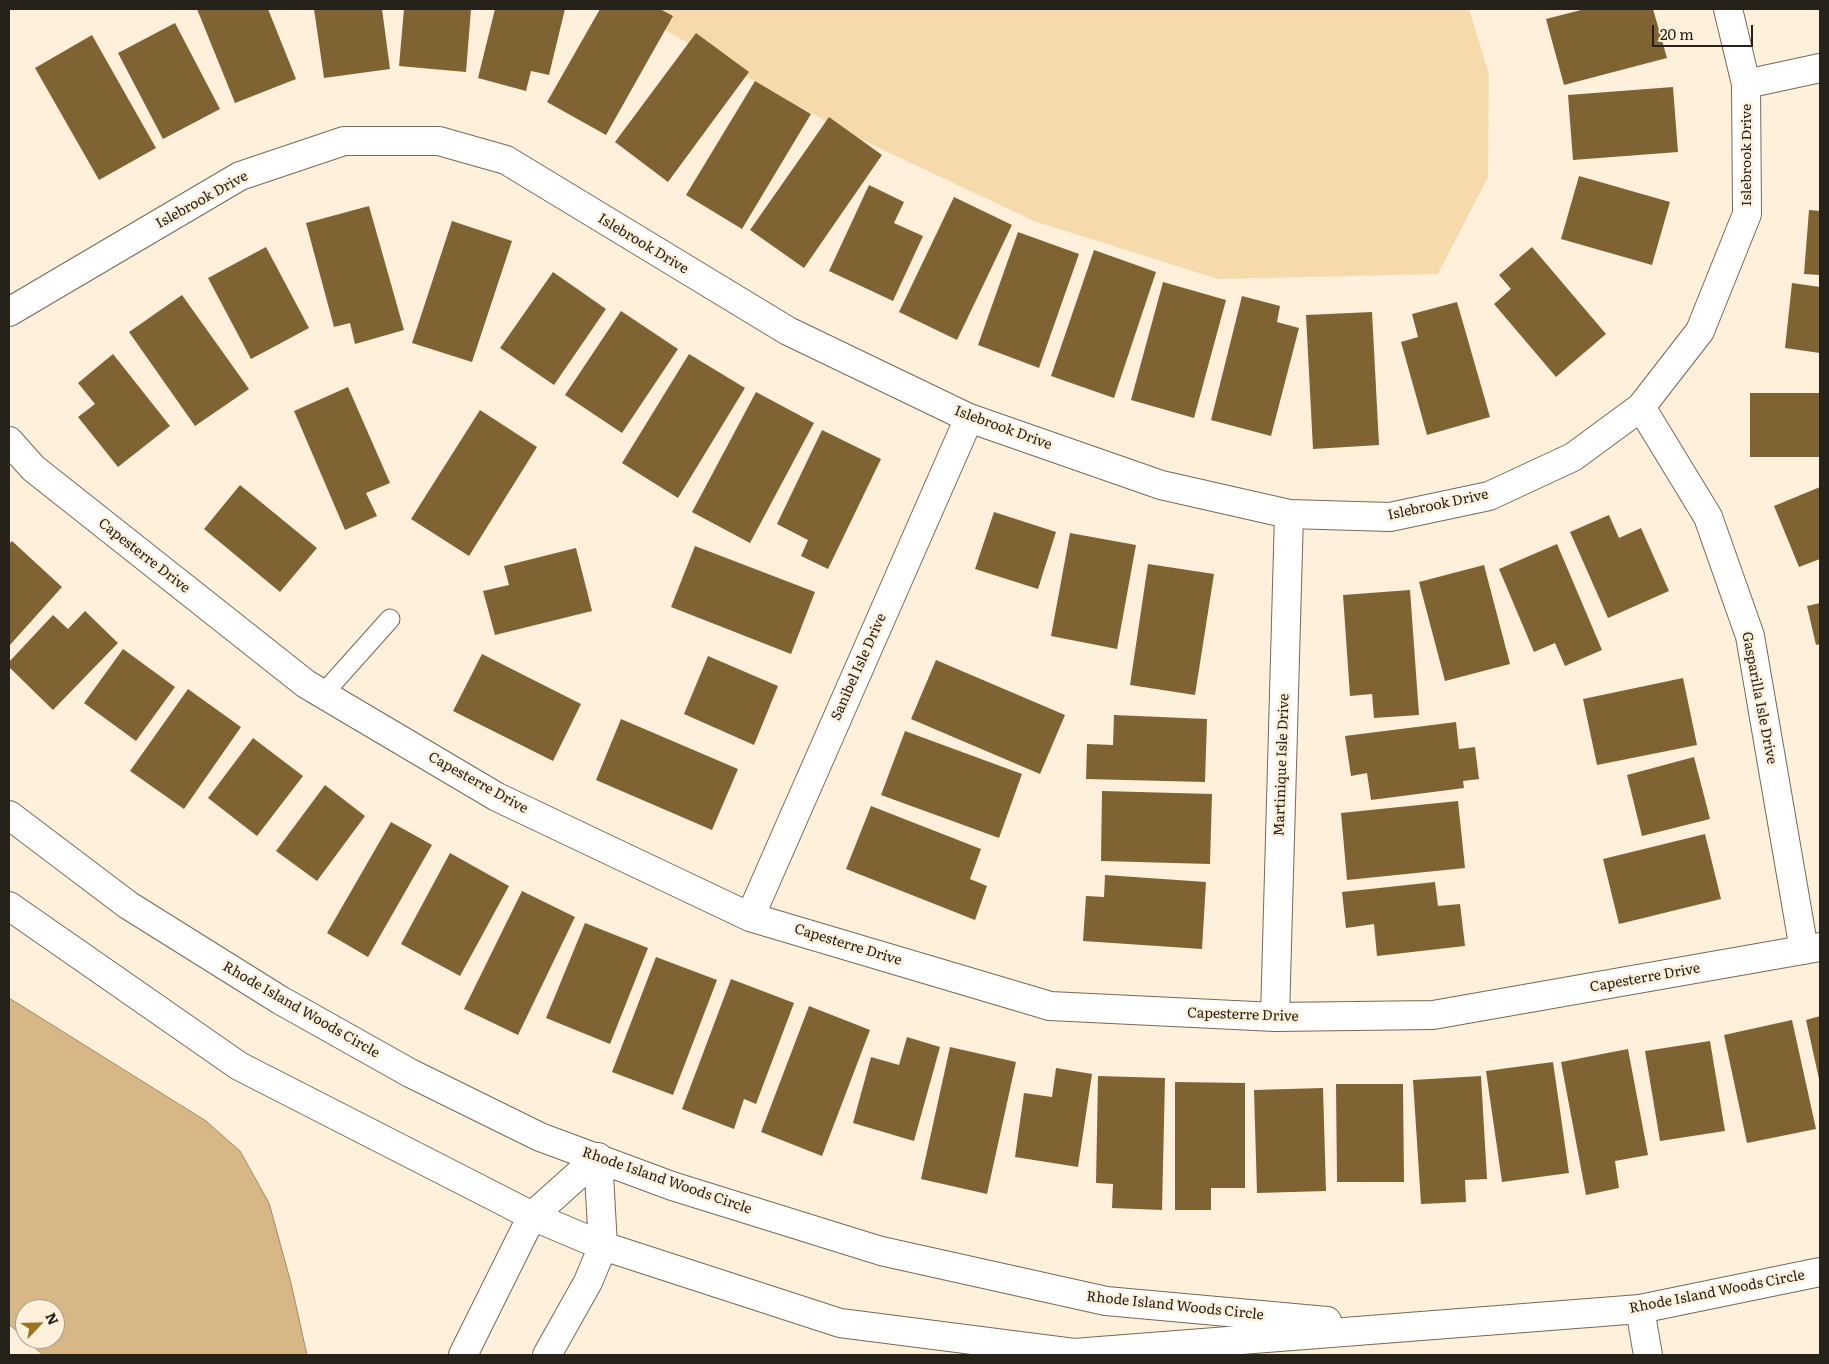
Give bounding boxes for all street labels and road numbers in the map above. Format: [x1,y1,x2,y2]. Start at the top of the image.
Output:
street label: Islebrook Drive [1739,104,1755,206]
street label: Islebrook Drive [153,168,251,232]
street label: Islebrook Drive [595,210,691,278]
street label: Islebrook Drive [952,403,1054,453]
street label: Islebrook Drive [1386,486,1490,524]
street label: Capesterre Drive [95,515,193,597]
street label: Sanibel Isle Drive [828,611,890,723]
street label: Gasparilla Isle Drive [1738,630,1780,766]
street label: Martinique Isle Drive [1271,693,1293,837]
street label: Capesterre Drive [425,749,531,817]
street label: Capesterre Drive [792,921,904,969]
street label: Rhode Island Woods Circle [220,958,382,1062]
street label: Capesterre Drive [1589,960,1701,996]
street label: Capesterre Drive [1187,1005,1299,1025]
street label: Rhode Island Woods Circle [580,1144,754,1218]
street label: Rhode Island Woods Circle [1628,1267,1806,1317]
street label: Rhode Island Woods Circle [1085,1288,1265,1324]

